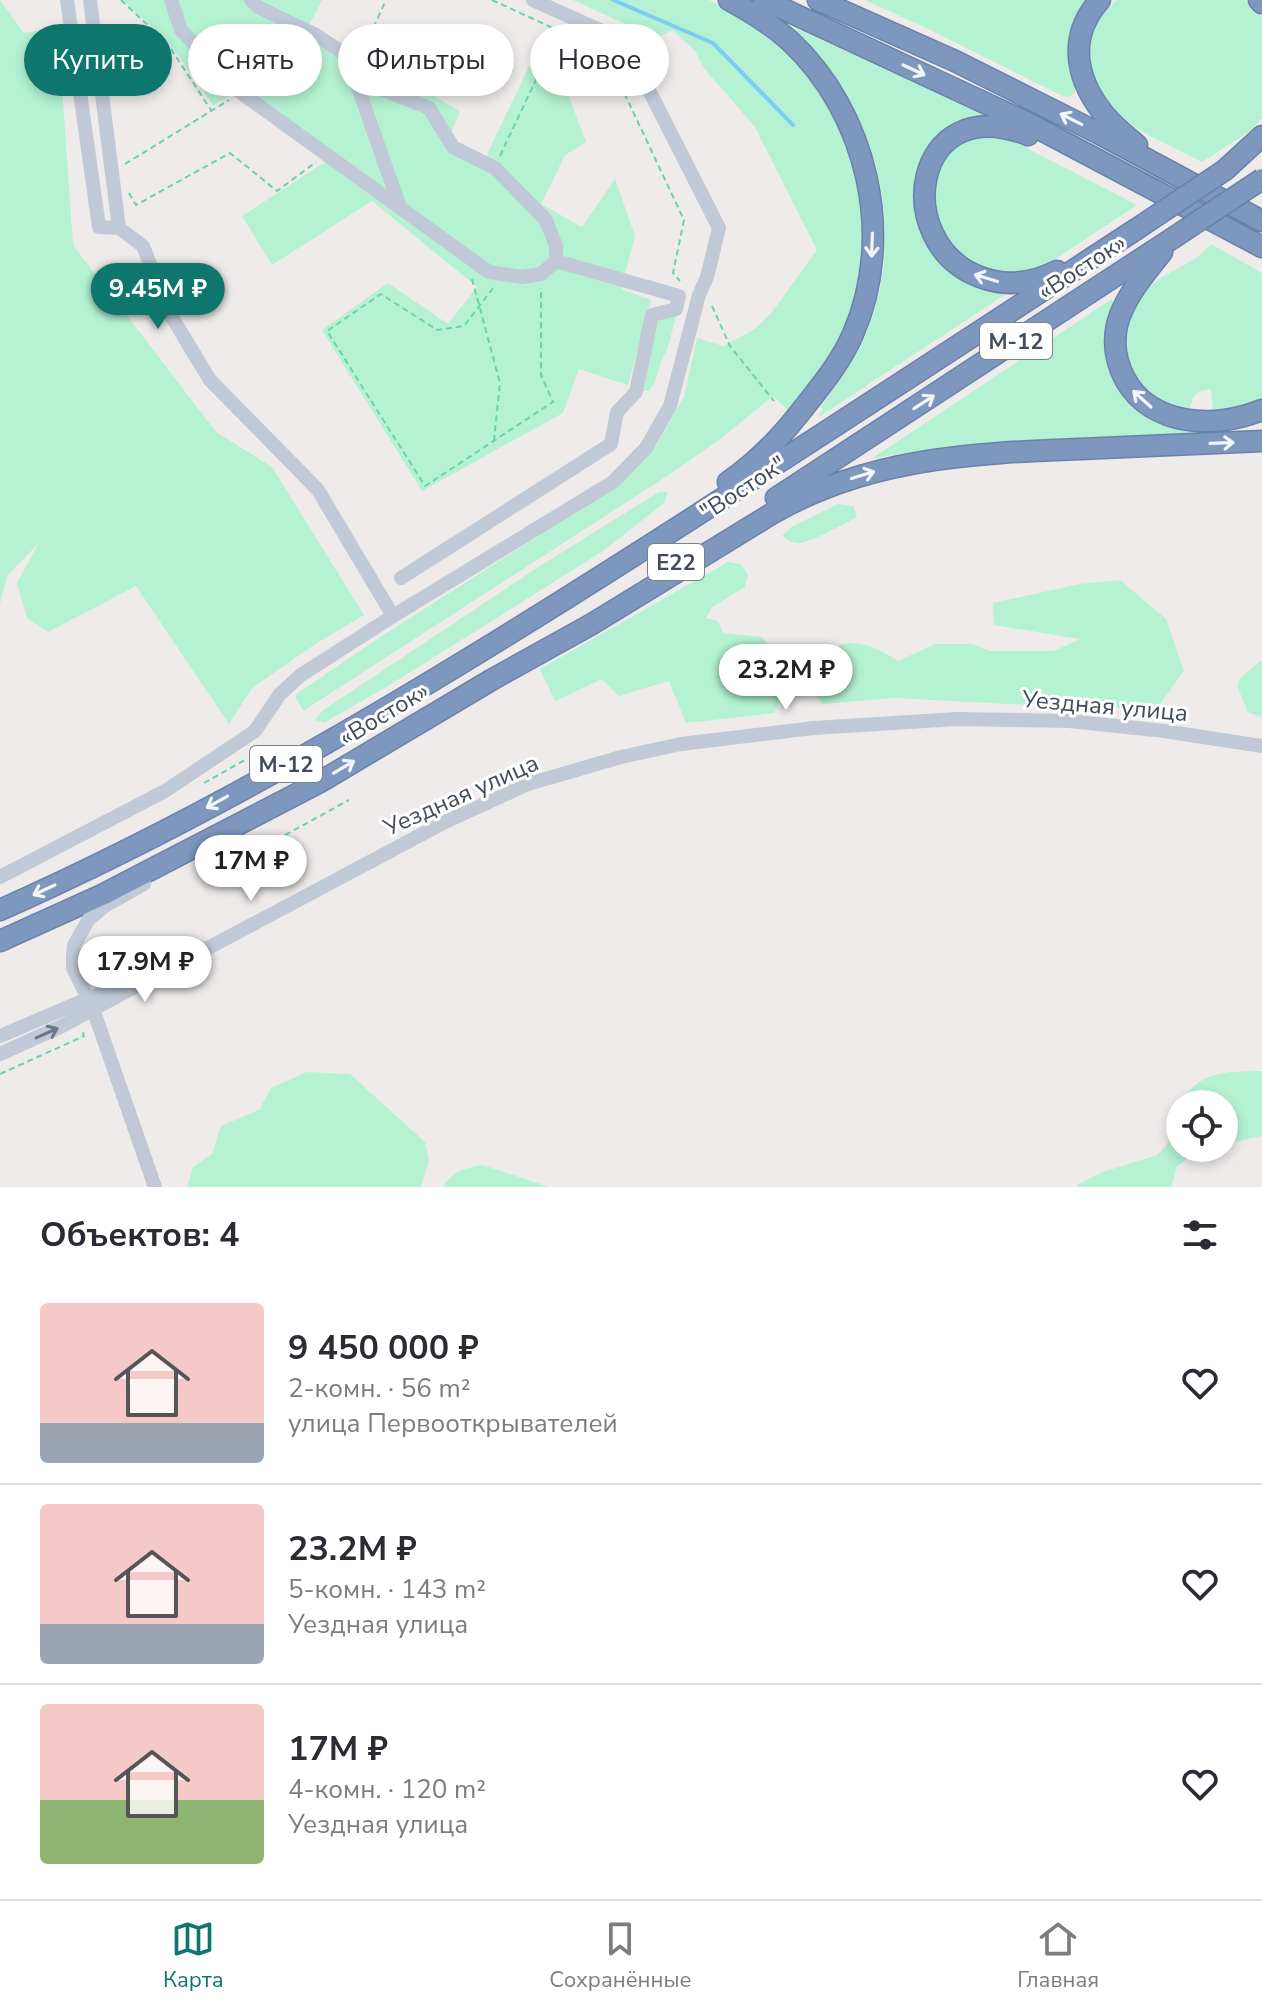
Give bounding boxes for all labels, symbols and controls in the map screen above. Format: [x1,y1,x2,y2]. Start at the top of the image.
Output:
chip: Купить [24,24,172,96]
chip: Снять [188,24,322,96]
chip: Фильтры [338,24,514,96]
chip: Новое [530,24,669,96]
one-way arrow [902,63,926,78]
one-way arrow [1059,111,1083,127]
street label: «Восток» [1032,227,1132,307]
one-way arrow [865,231,880,258]
pin: 9.45M ₽ [84,263,232,331]
one-way arrow [974,270,999,284]
text: 9.45M ₽ [109,271,207,306]
road number: М-12 [980,323,1052,359]
one-way arrow [1133,390,1153,408]
one-way arrow [913,394,935,410]
one-way arrow [1208,435,1235,450]
street label: "Восток" [694,448,792,528]
one-way arrow [850,467,875,481]
road number: E22 [648,544,704,580]
pin: 23.2M ₽ [712,644,860,712]
text: 23.2M ₽ [737,652,835,687]
street label: «Восток» [333,675,435,753]
street label: Уездная улица [1020,683,1189,729]
road number: М-12 [250,746,322,782]
street label: Уездная улица [378,747,544,844]
one-way arrow [332,759,355,775]
one-way arrow [206,795,230,811]
pin: 17M ₽ [195,835,307,903]
text: 17M ₽ [213,843,289,878]
one-way arrow [33,883,57,898]
pin: 17.9M ₽ [71,936,219,1004]
text: 17.9M ₽ [96,944,194,979]
one-way arrow [35,1025,59,1040]
map controls [1166,1090,1238,1162]
button: locate [1166,1090,1238,1162]
text: Объектов: 4 [40,1212,239,1258]
icon: filters [1178,1213,1222,1257]
text: 9 450 000 ₽ [288,1325,479,1371]
icon: home [104,1335,200,1431]
icon: heart [1178,1361,1222,1405]
text: 2-комн. · 56 m² [288,1371,471,1406]
text: улица Первооткрывателей [288,1406,618,1441]
text: 23.2M ₽ [288,1526,417,1572]
icon: home [104,1536,200,1632]
icon: heart [1178,1562,1222,1606]
text: 5-комн. · 143 m² [288,1572,486,1607]
text: Уездная улица [288,1607,468,1642]
text: 17M ₽ [288,1726,388,1772]
icon: home [104,1736,200,1832]
icon: heart [1178,1762,1222,1806]
text: 4-комн. · 120 m² [288,1772,486,1807]
text: Уездная улица [288,1807,468,1842]
tab: Карта [163,1917,224,1995]
tab: Сохранённые [549,1917,691,1995]
tab: Главная [1017,1917,1099,1995]

